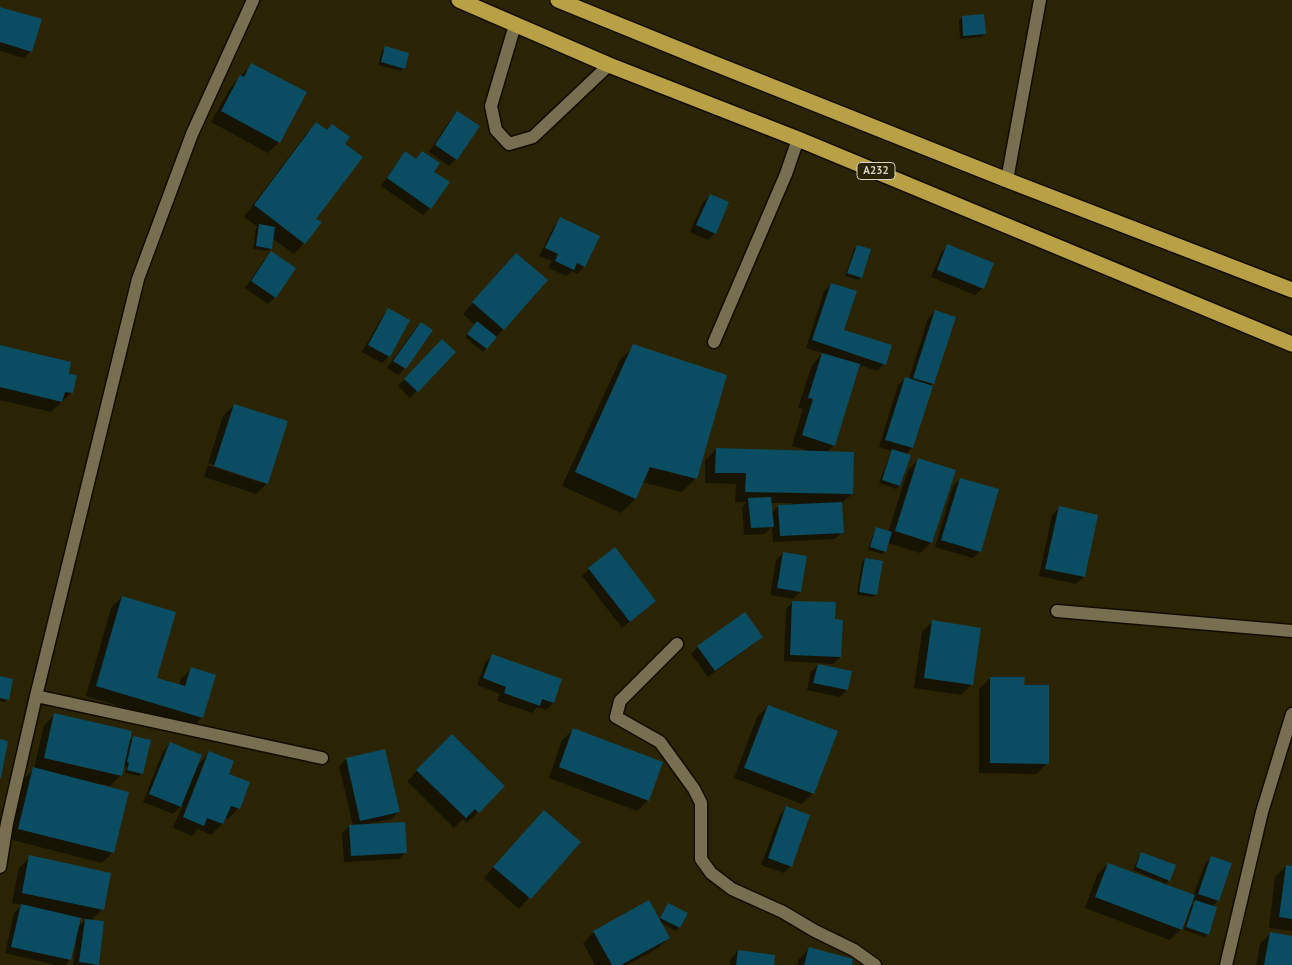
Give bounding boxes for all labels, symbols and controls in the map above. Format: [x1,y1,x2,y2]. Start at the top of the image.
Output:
road number: A232 [857,162,895,180]

